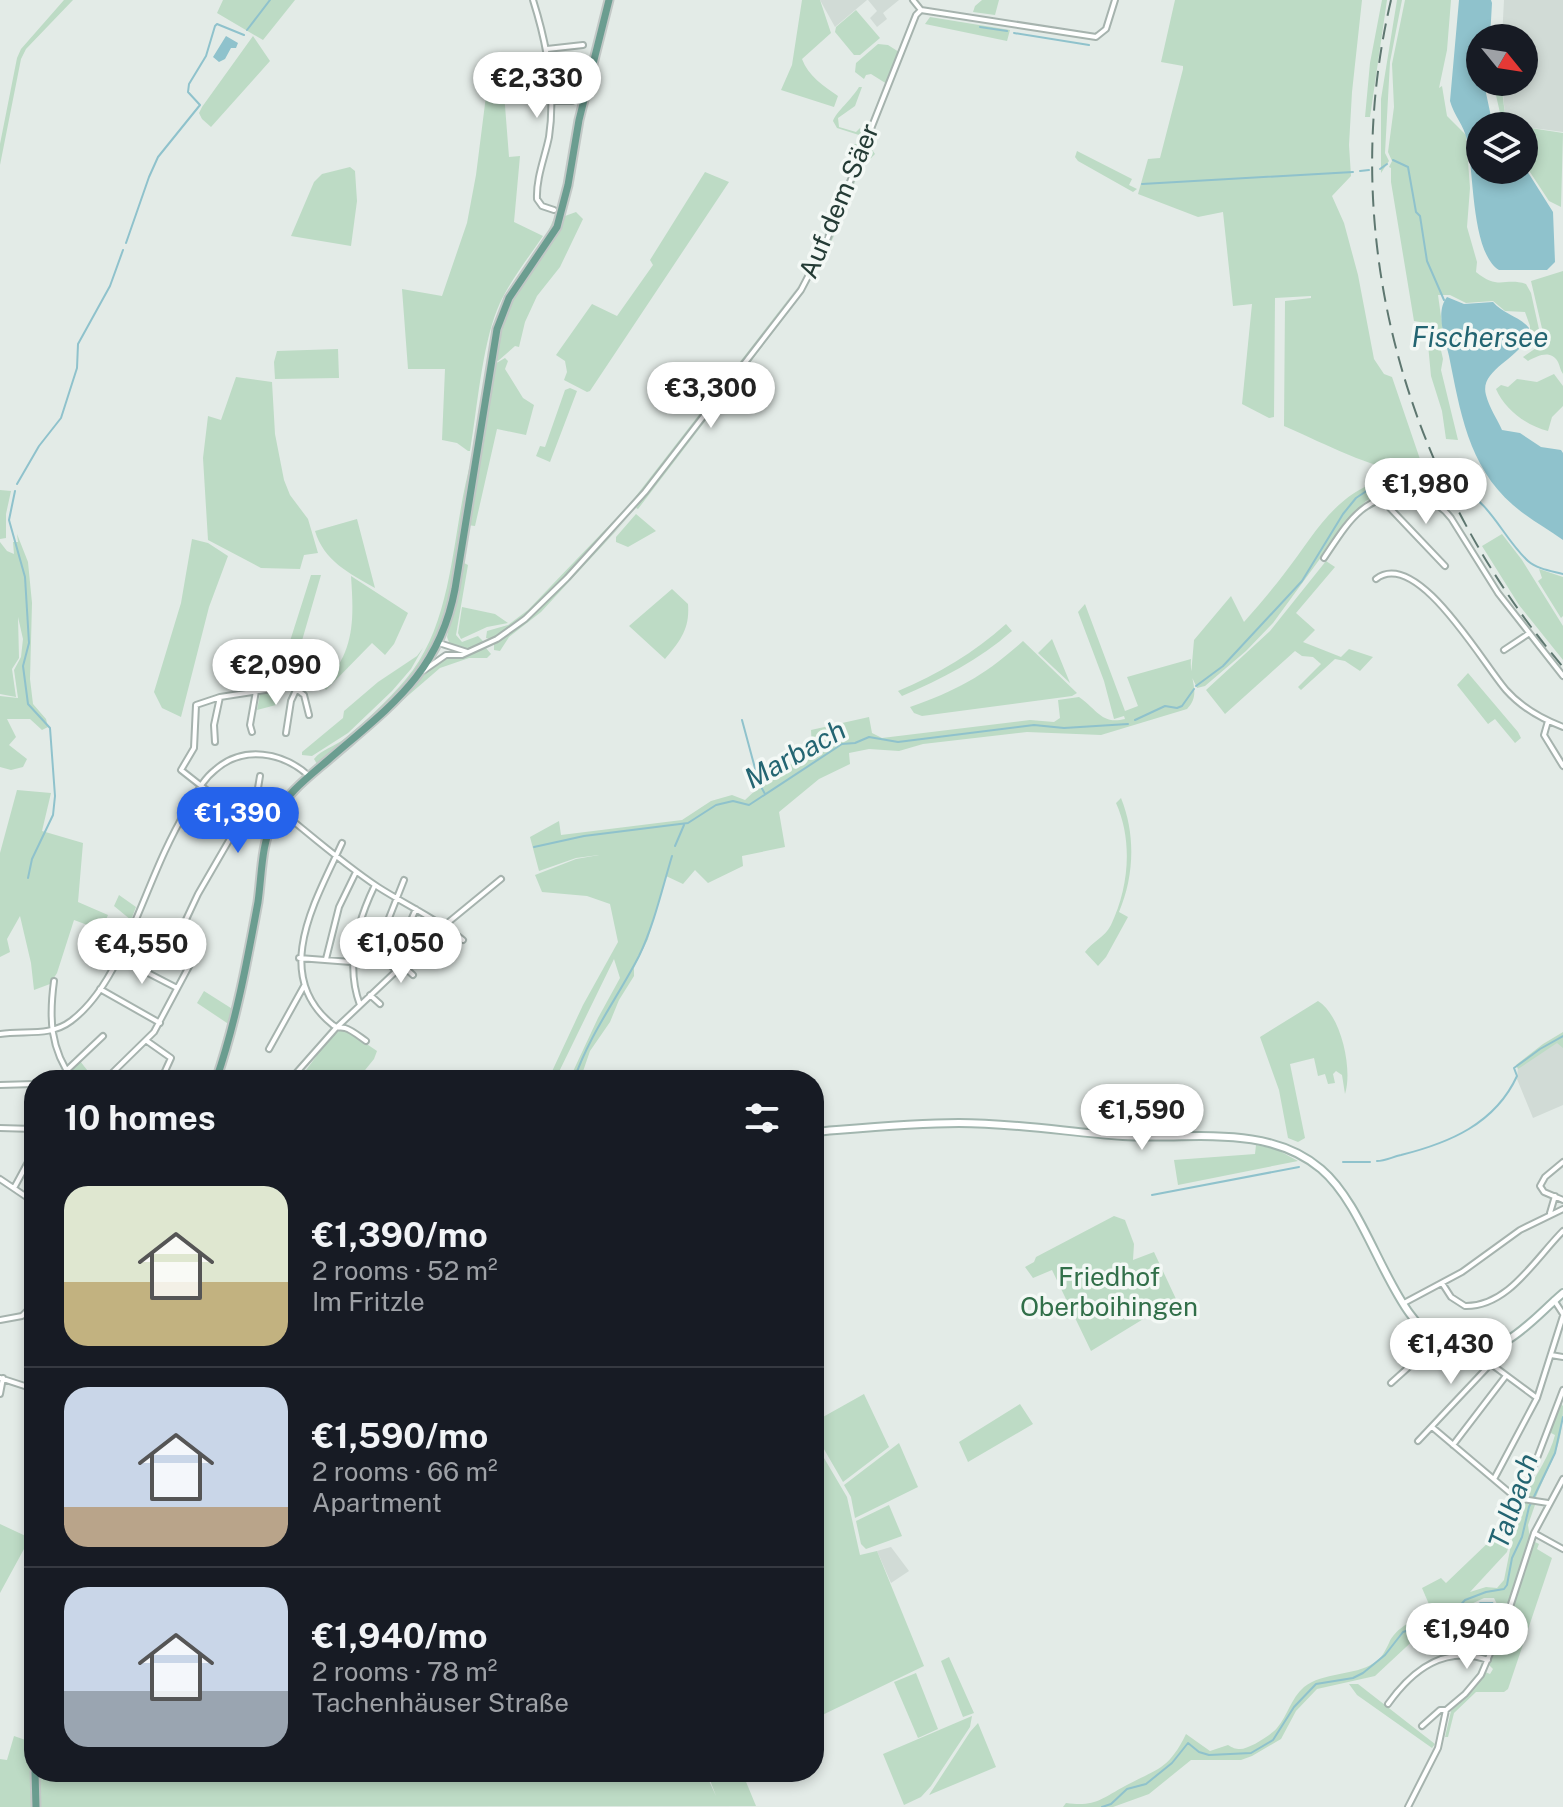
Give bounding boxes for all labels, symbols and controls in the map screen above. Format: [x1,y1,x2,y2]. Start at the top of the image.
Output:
north arrow [1466,24,1538,96]
map controls [1466,24,1538,184]
pin: €2,330 [472,52,602,120]
text: €2,330 [491,62,583,93]
button: layers [1466,112,1538,184]
street label: Auf dem Säer [792,119,885,283]
water label: Fischersee [1412,320,1548,353]
pin: €3,300 [646,362,776,430]
text: €3,300 [665,372,757,403]
pin: €1,980 [1361,458,1491,526]
text: €1,980 [1383,468,1469,499]
pin: €2,090 [211,639,341,707]
text: €2,090 [230,649,322,680]
water label: Marbach [738,712,851,795]
pin: €1,390 [173,787,303,855]
text: €1,390 [195,797,281,828]
pin: €1,050 [336,917,466,985]
pin: €4,550 [77,918,207,986]
text: €1,050 [358,927,444,958]
text: €4,550 [95,928,189,959]
pin: €1,590 [1077,1084,1207,1152]
text: €1,590 [1099,1094,1185,1125]
icon: filters [740,1096,784,1140]
text: 10 homes [64,1098,216,1138]
text: €1,390/mo [312,1215,488,1255]
icon: home [128,1218,224,1314]
text: 2 rooms · 52 m² [312,1255,498,1286]
park label: Friedhof Oberboihingen [1020,1261,1198,1322]
text: Im Fritzle [312,1286,425,1317]
pin: €1,430 [1386,1318,1516,1386]
text: €1,430 [1408,1328,1494,1359]
text: €1,590/mo [312,1416,488,1456]
icon: home [128,1419,224,1515]
water label: Talbach [1481,1449,1544,1553]
text: 2 rooms · 66 m² [312,1456,498,1487]
text: Apartment [312,1487,442,1518]
pin: €1,940 [1402,1603,1532,1671]
text: €1,940 [1424,1613,1510,1644]
text: €1,940/mo [312,1616,488,1656]
icon: home [128,1619,224,1715]
text: 2 rooms · 78 m² [312,1656,497,1687]
text: Tachenhäuser Straße [312,1687,569,1718]

